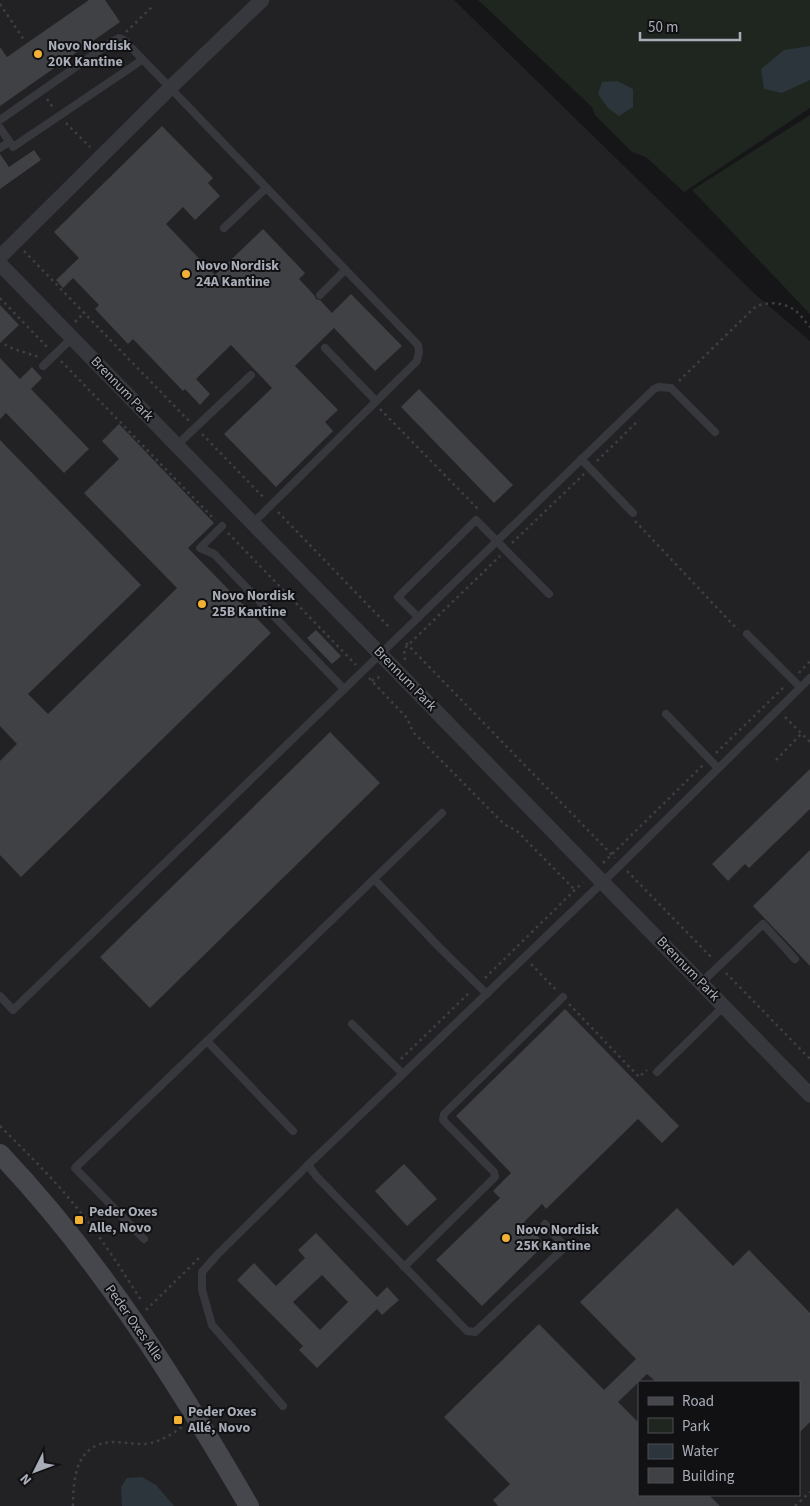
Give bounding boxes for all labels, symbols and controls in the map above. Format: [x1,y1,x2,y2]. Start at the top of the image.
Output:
scale bar [640,10,740,42]
text: 50 m [648,17,678,38]
place label: Novo Nordisk 20K Kantine [48,36,131,72]
marker: Novo Nordisk 20K Kantine [32,48,44,60]
place label: Novo Nordisk 24A Kantine [196,256,279,292]
marker: Novo Nordisk 24A Kantine [180,268,192,280]
street label: Brennum Park [86,352,158,426]
place label: Novo Nordisk 25B Kantine [212,586,295,622]
marker: Novo Nordisk 25B Kantine [196,598,208,610]
street label: Brennum Park [369,642,441,716]
street label: Brennum Park [652,932,724,1006]
place label: Peder Oxes Alle, Novo [88,1202,158,1238]
marker: Peder Oxes Alle, Novo [73,1214,85,1226]
place label: Novo Nordisk 25K Kantine [516,1220,599,1256]
marker: Novo Nordisk 25K Kantine [500,1232,512,1244]
street label: Peder Oxes Alle [100,1281,168,1365]
legend [638,1381,800,1496]
text: Road [682,1391,714,1412]
place label: Peder Oxes Allé, Novo [187,1402,257,1438]
marker: Peder Oxes Allé, Novo [172,1414,184,1426]
text: Park [682,1416,711,1437]
text: Water [682,1441,719,1462]
north arrow [10,1446,60,1496]
text: Building [682,1466,735,1487]
text: N [16,1469,37,1489]

